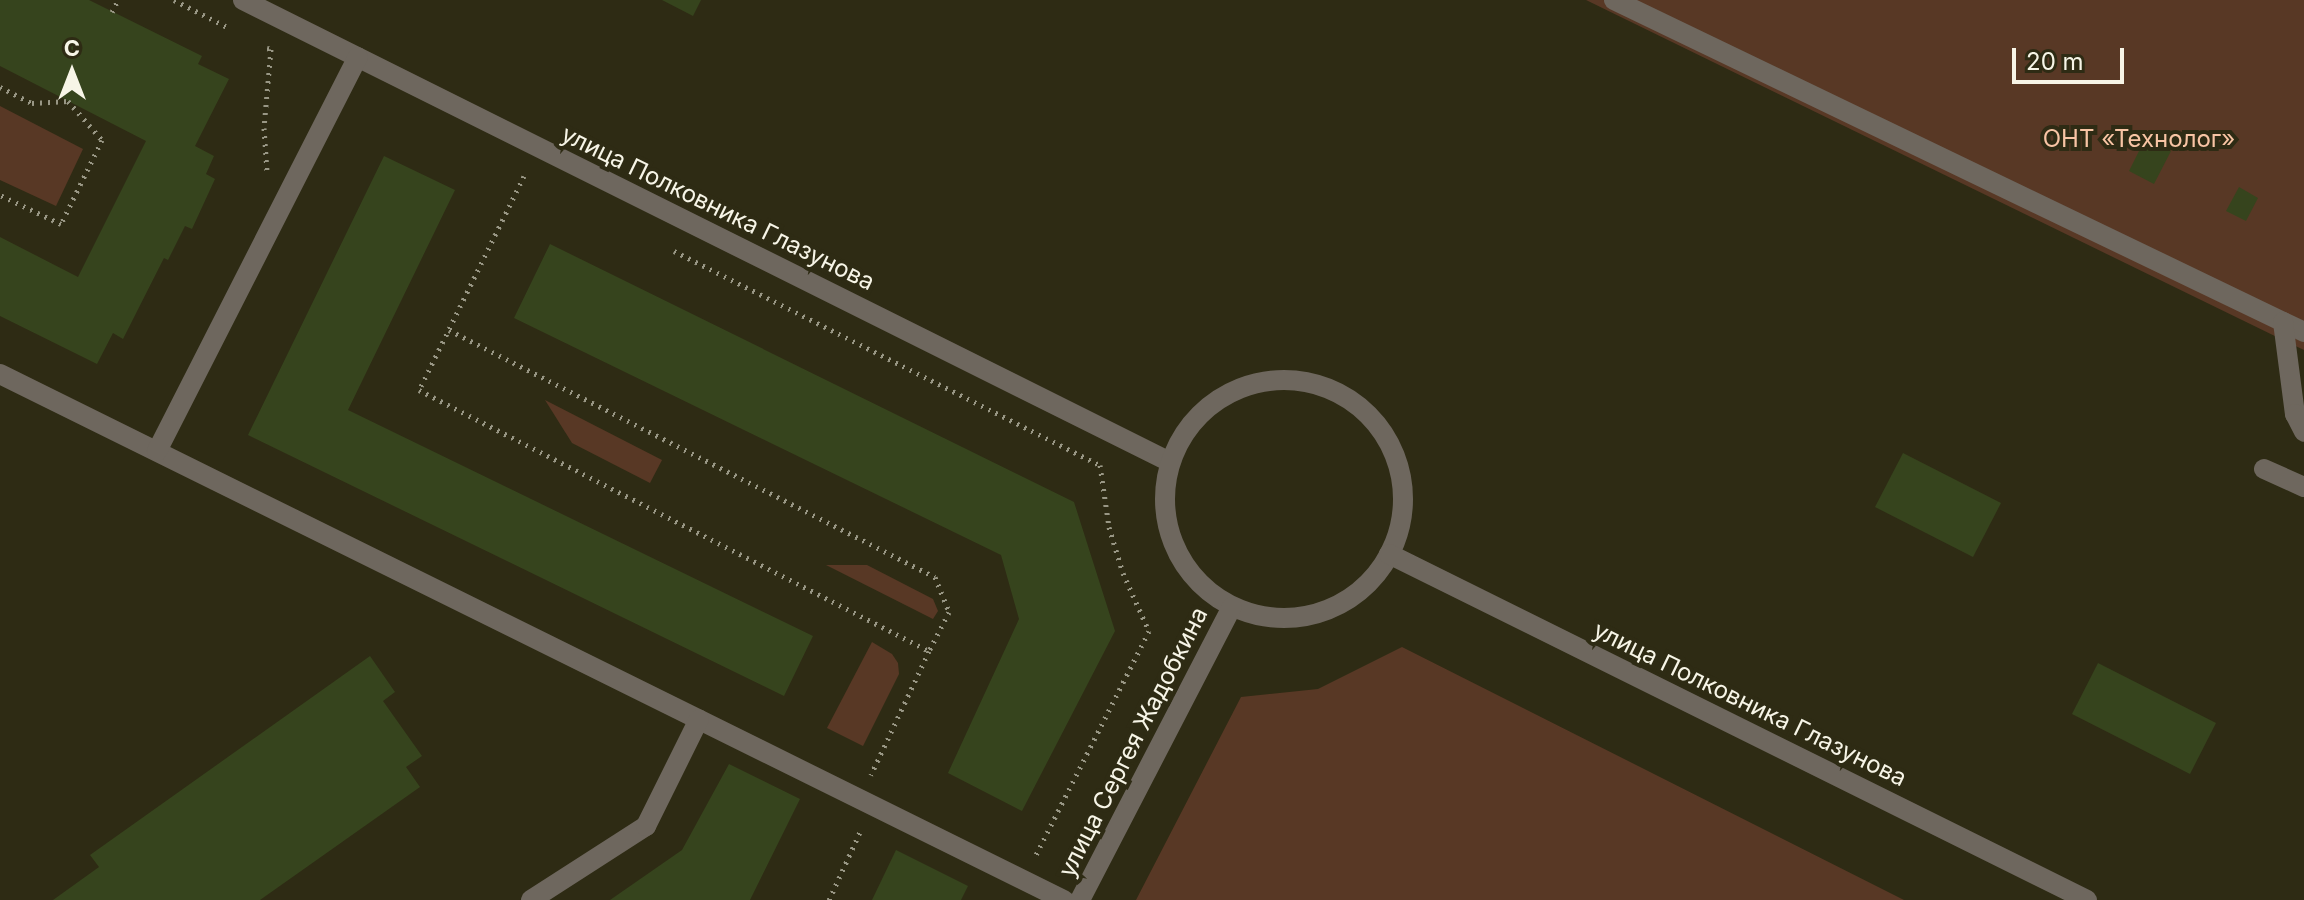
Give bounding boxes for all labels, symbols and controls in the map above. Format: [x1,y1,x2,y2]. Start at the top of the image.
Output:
north arrow [32,32,112,112]
scale bar [2016,32,2128,82]
text: С [64,35,80,61]
text: 20 m [2026,47,2084,76]
street label: улица Полковника Глазунова [557,119,879,297]
park label: ОНТ «Технолог» [2043,125,2235,153]
street label: улица Сергея Жадобкина [1052,602,1214,882]
street label: улица Полковника Глазунова [1589,615,1911,793]

